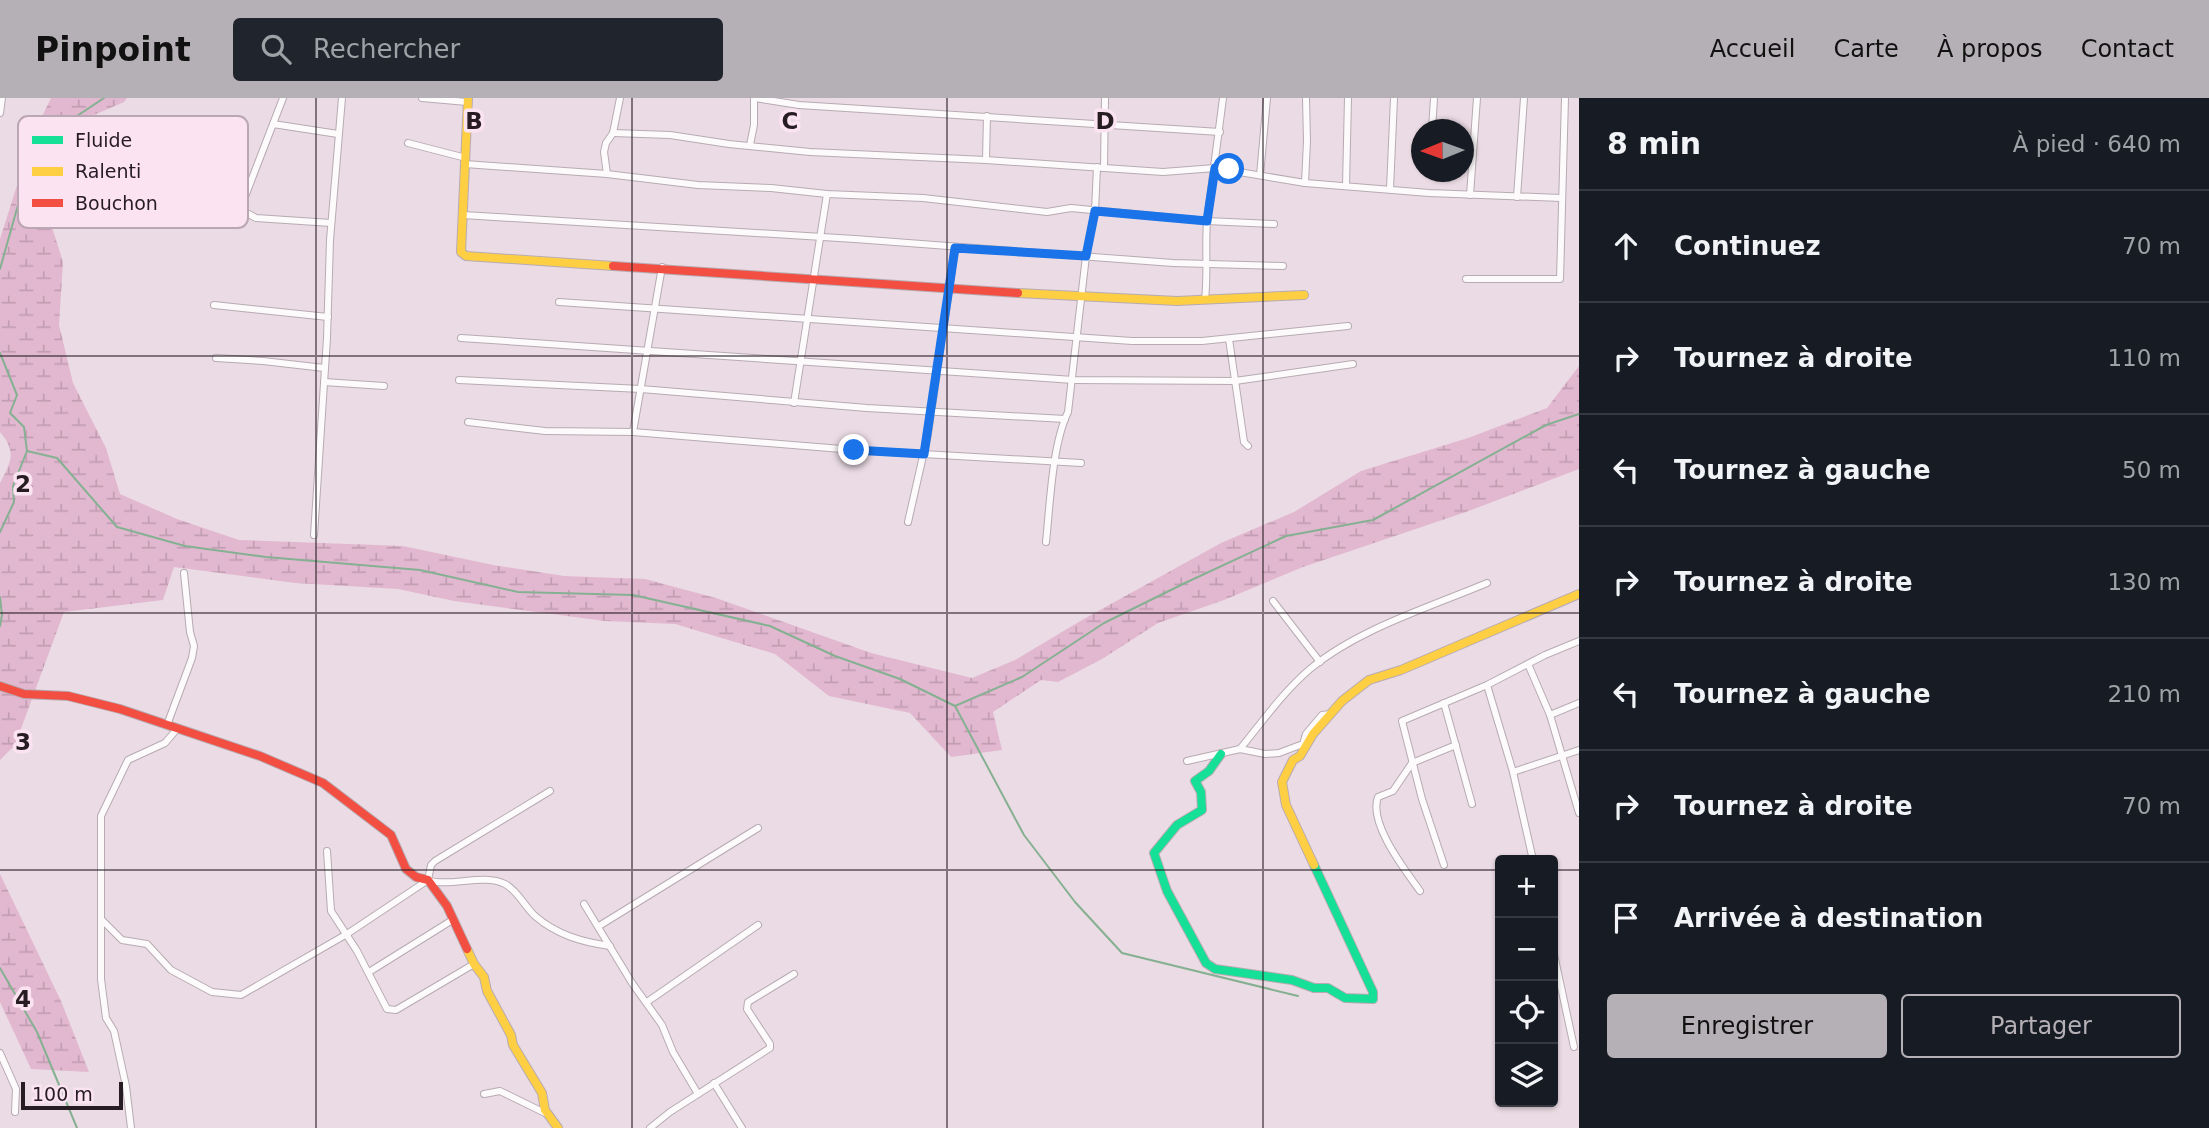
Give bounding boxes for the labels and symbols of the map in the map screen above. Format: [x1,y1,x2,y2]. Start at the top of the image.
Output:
text: B [465,108,483,134]
text: C [782,108,798,134]
text: D [1095,108,1115,134]
legend [18,116,248,228]
north arrow [1411,119,1474,182]
text: Fluide [75,129,132,151]
route start [1213,153,1244,184]
text: Ralenti [75,160,141,182]
text: Bouchon [75,192,158,214]
route end [838,434,869,465]
text: 2 [15,471,31,497]
text: 3 [15,729,31,755]
text: 4 [15,986,31,1012]
scale bar [21,1079,122,1111]

